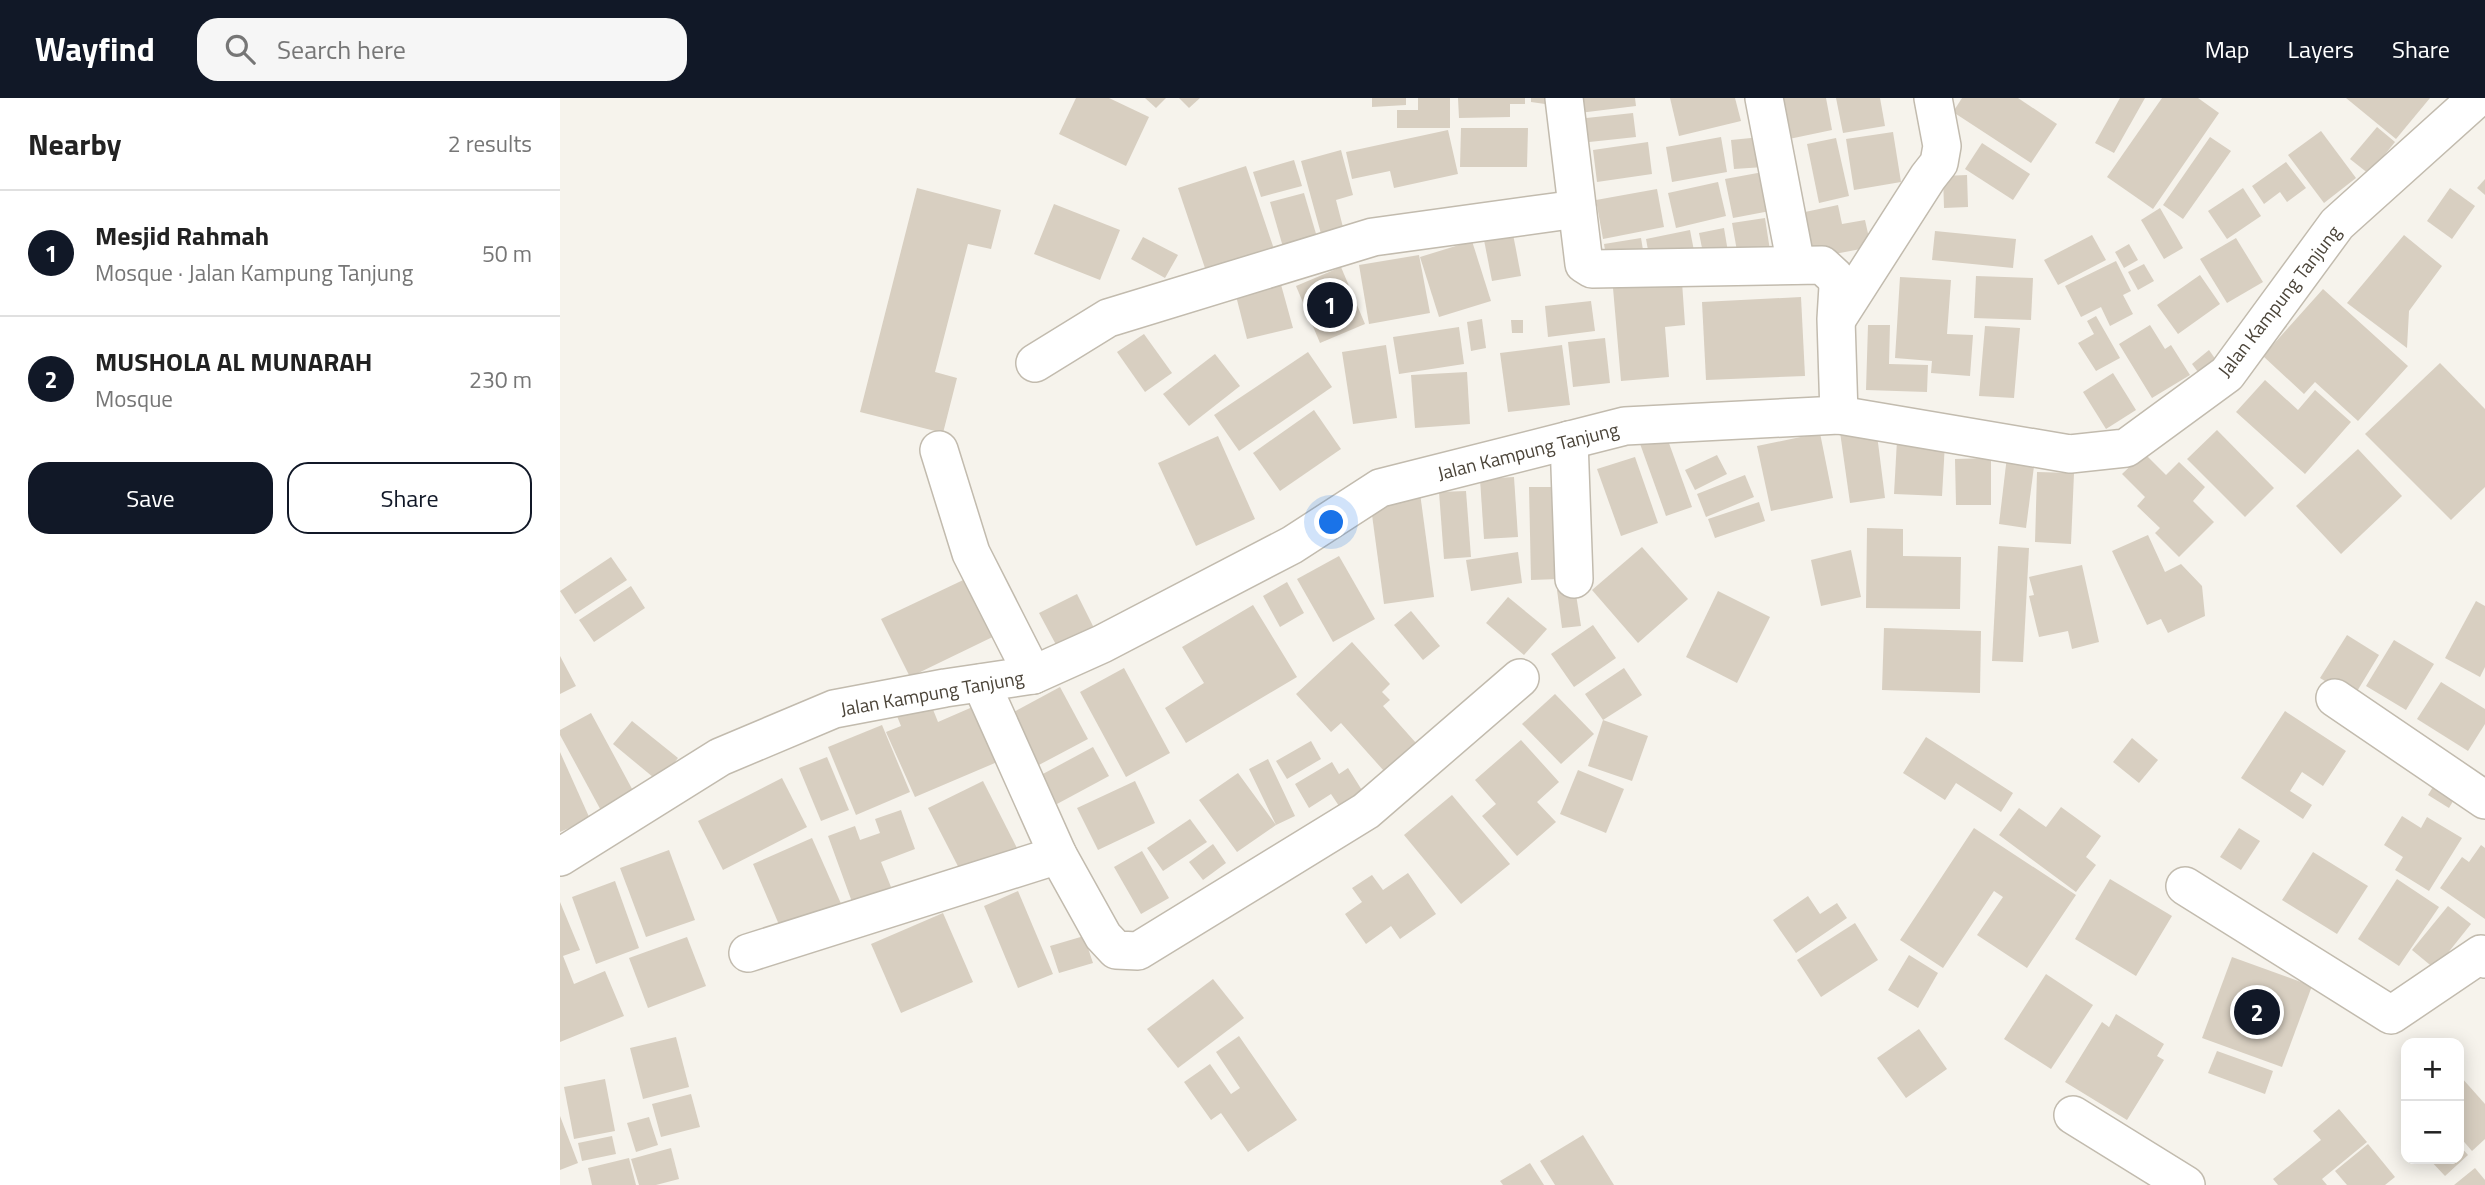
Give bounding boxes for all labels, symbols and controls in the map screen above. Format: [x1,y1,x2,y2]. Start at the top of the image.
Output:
search box [197,18,687,81]
text: Wayfind [35,24,155,74]
icon: search [221,30,259,68]
text: Search here [277,30,406,69]
text: Map [2205,31,2250,67]
text: Layers [2288,31,2354,67]
text: Share [2392,31,2450,67]
text: Nearby [28,121,121,167]
text: 2 results [448,126,532,161]
text: Mesjid Rahmah [95,216,269,255]
street label: Jalan Kampung Tanjung [2210,218,2347,383]
text: 1 [45,236,57,271]
text: 50 m [482,236,532,271]
text: Mosque · Jalan Kampung Tanjung [95,255,413,290]
pin: 1 [1307,279,1353,331]
text: MUSHOLA AL MUNARAH [95,342,372,381]
text: 2 [45,362,57,397]
text: 230 m [469,362,532,397]
text: Mosque [95,381,173,416]
street label: Jalan Kampung Tanjung [1434,414,1622,487]
button: Save [28,462,273,534]
button: Share [287,462,532,534]
your location [1314,505,1348,539]
street label: Jalan Kampung Tanjung [838,662,1026,723]
pin: 2 [2234,986,2280,1038]
map controls [2401,1038,2464,1164]
button: + [2401,1038,2464,1101]
button: − [2401,1101,2464,1164]

